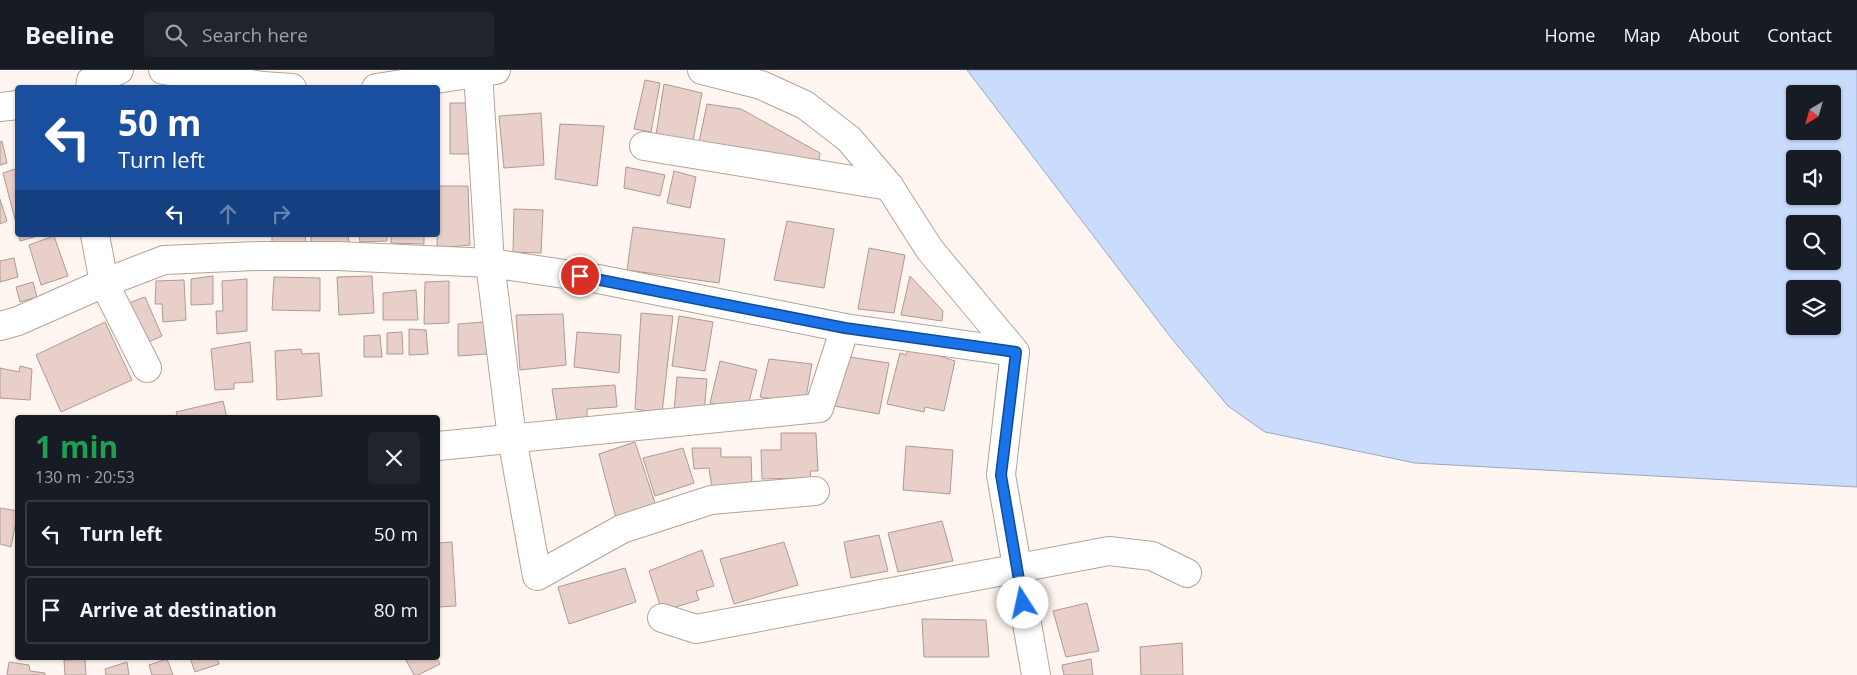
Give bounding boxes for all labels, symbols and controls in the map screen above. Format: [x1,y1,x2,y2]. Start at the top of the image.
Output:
search box [144,12,494,57]
text: Beeline [25,18,114,51]
icon: search [162,21,190,49]
text: Search here [202,22,308,48]
text: Home [1545,23,1595,47]
text: Map [1623,23,1661,47]
text: About [1689,23,1739,47]
text: Contact [1767,23,1832,47]
north arrow [1786,85,1841,140]
map controls [1786,85,1841,335]
text: 50 m [118,99,201,146]
icon: left [35,105,100,170]
text: Turn left [118,144,205,174]
button: sound [1786,150,1841,205]
icon: left [161,200,189,228]
icon: ahead [214,200,242,228]
icon: right [267,200,295,228]
button: search [1786,215,1841,270]
pin [559,255,601,297]
icon: arrive [566,262,594,290]
button: layers [1786,280,1841,335]
text: 1 min [35,426,118,467]
button: close [368,432,420,484]
text: 130 m · 20:53 [35,466,135,488]
icon: left [37,520,65,548]
text: Turn left [80,521,162,547]
text: 50 m [374,521,418,547]
position arrow [996,576,1048,628]
icon: arrive [37,596,65,624]
text: Arrive at destination [80,597,277,623]
text: 80 m [374,597,418,623]

